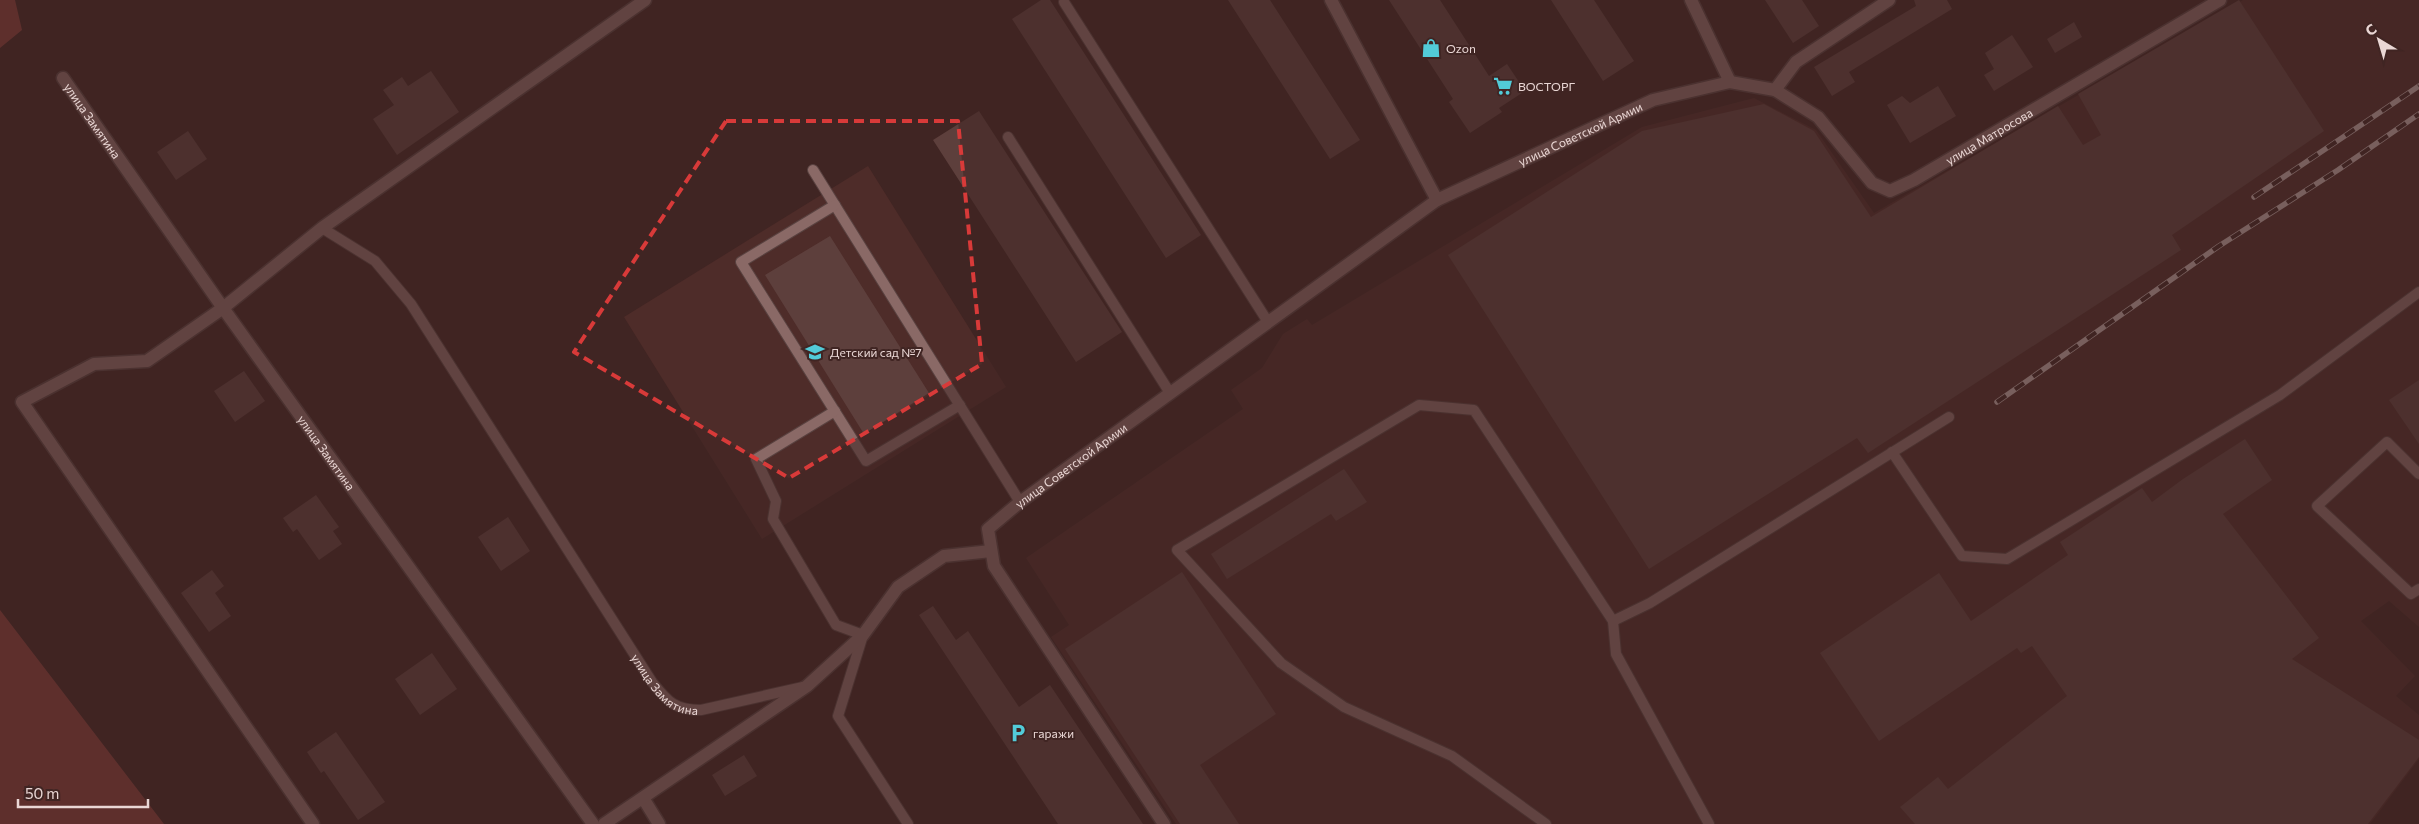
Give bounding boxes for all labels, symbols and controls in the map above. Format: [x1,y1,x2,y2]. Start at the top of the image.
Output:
north arrow [2354,15,2404,65]
text: С [2362,20,2380,39]
shop icon: Ozon [1420,37,1442,59]
place label: Ozon [1446,41,1476,55]
supermarket icon: ВОСТОРГ [1492,75,1514,97]
place label: ВОСТОРГ [1518,79,1575,93]
street label: улица Замятина [62,80,124,161]
street label: улица Советской Армии [1516,99,1644,168]
street label: улица Матросова [1943,105,2035,167]
school or university icon: Детский сад №7 [804,341,826,363]
place label: Детский сад №7 [830,345,922,359]
street label: улица Замятина [295,412,358,493]
street label: улица Советской Армии [1012,420,1130,510]
street label: улица Замятина [629,651,698,717]
parking icon: гаражи [1007,722,1029,744]
place label: гаражи [1033,726,1074,740]
scale bar [18,776,148,808]
text: 50 m [25,784,59,802]

